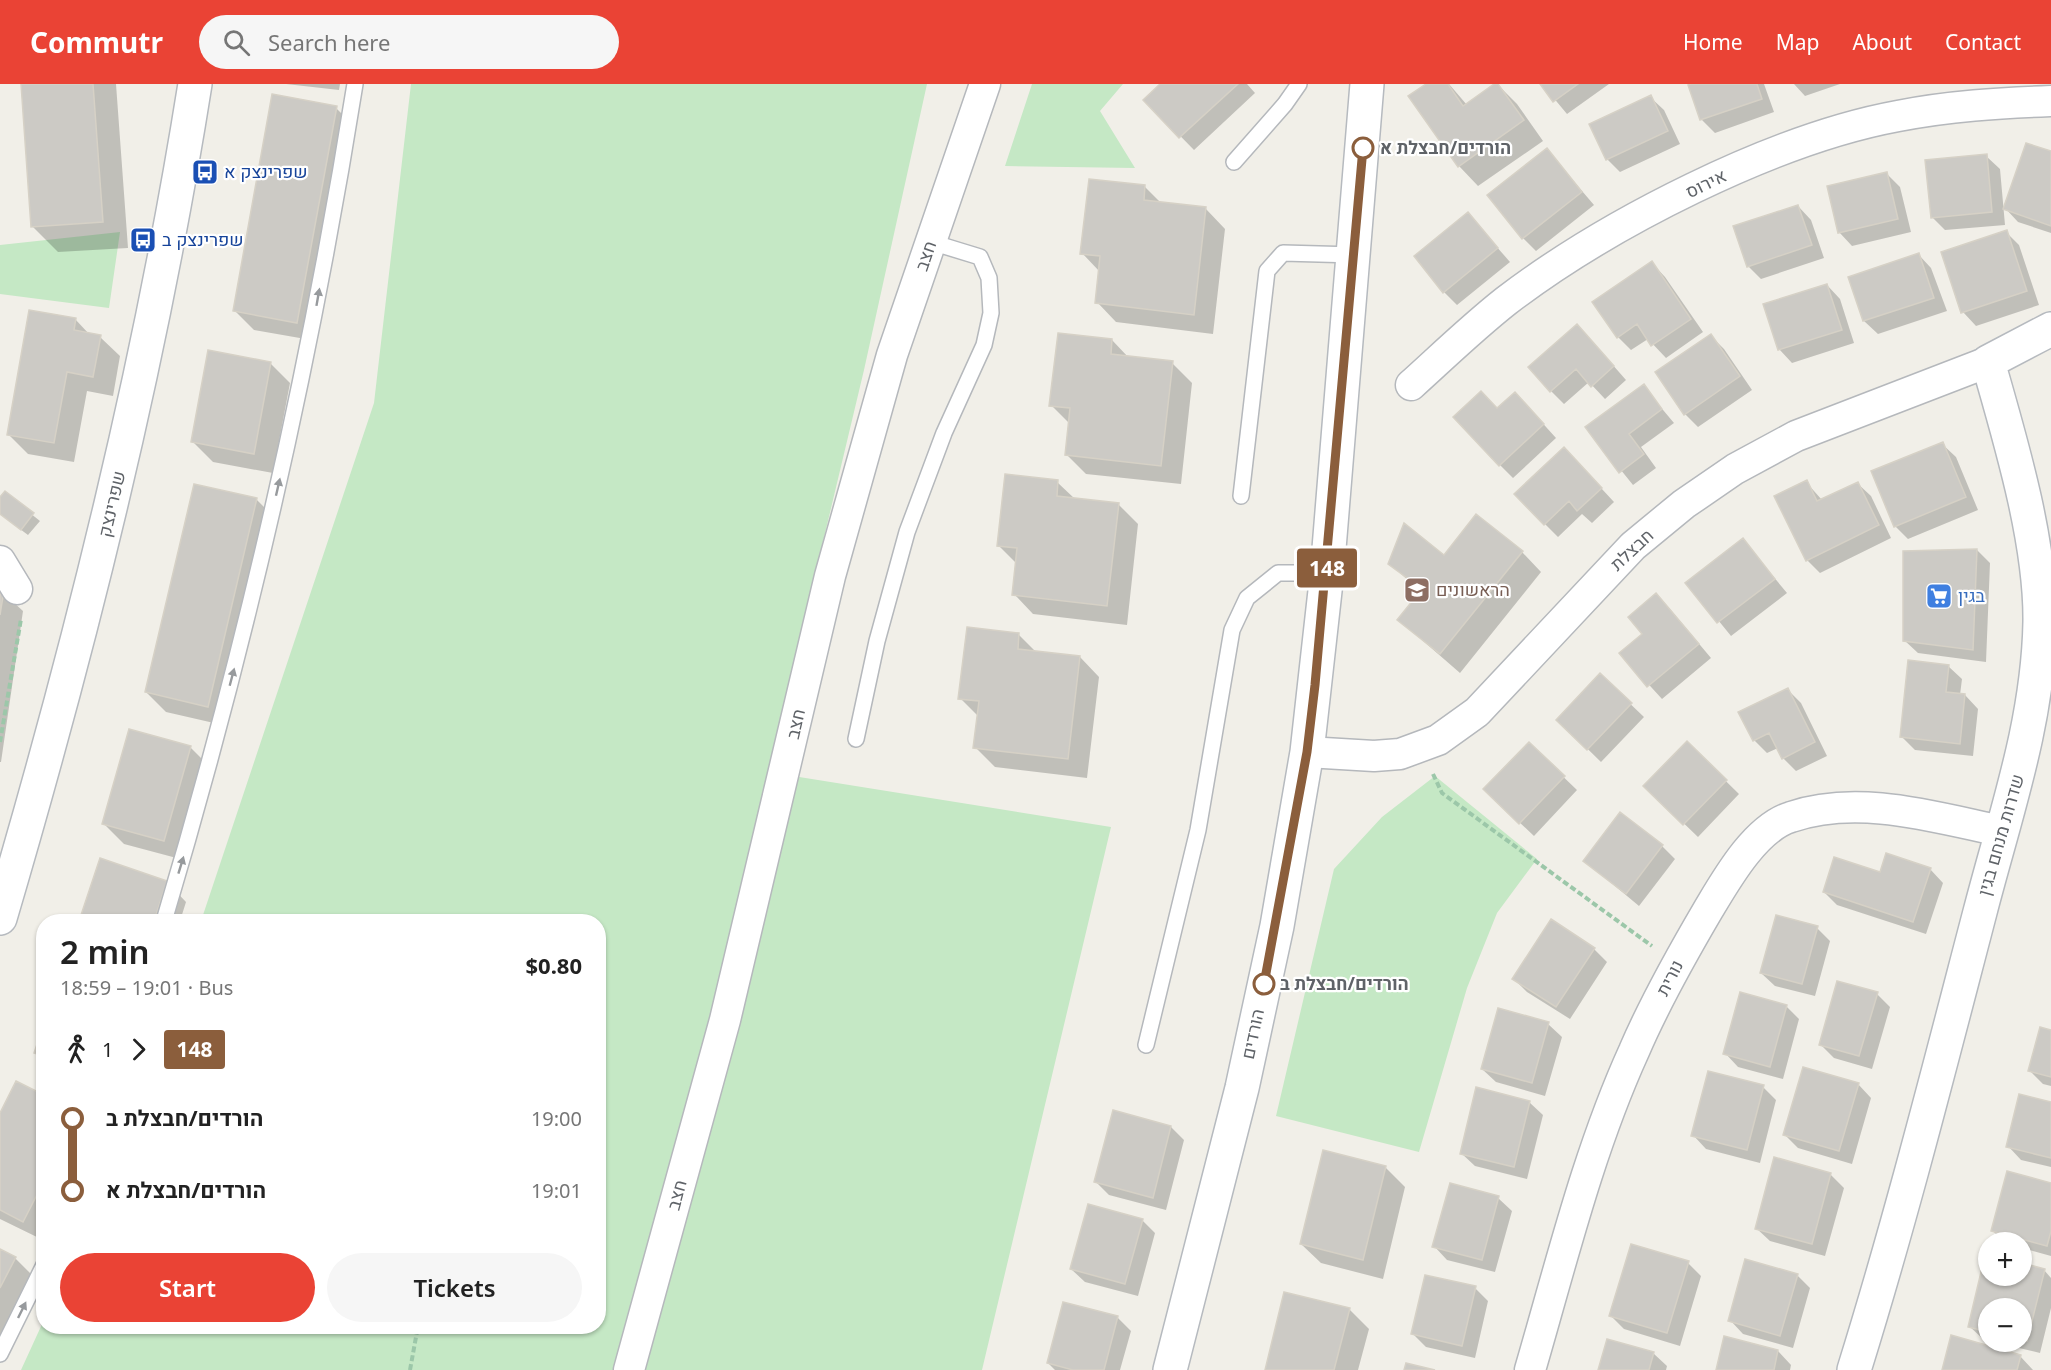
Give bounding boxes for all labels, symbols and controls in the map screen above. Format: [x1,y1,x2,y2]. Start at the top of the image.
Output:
search box [199,15,619,69]
text: Commutr [30,23,163,61]
icon: search [220,26,253,59]
text: Search here [268,27,390,57]
text: Home [1683,28,1743,56]
text: Map [1776,28,1819,56]
text: About [1852,28,1912,56]
text: Contact [1945,28,2021,56]
place label: הורדים/חבצלת א [1380,135,1511,159]
marker: הורדים/חבצלת א [1352,137,1374,159]
bus stop icon: שפרינצק א [190,157,220,187]
place label: שפרינצק א [224,159,308,183]
street label: אירוס [1681,163,1730,203]
bus stop icon: שפרינצק ב [128,225,158,255]
place label: שפרינצק ב [162,227,244,251]
street label: חצב [909,237,941,274]
one-way arrow [314,287,323,306]
street label: שפרינצק [92,468,130,539]
one-way arrow [274,478,283,497]
street label: חבצלת [1605,523,1658,575]
line badge: 148 [1292,548,1362,588]
text: 148 [1309,554,1345,582]
school or university icon: הראשונים [1402,575,1432,605]
place label: הראשונים [1436,577,1510,601]
supermarket icon: בגין [1924,581,1954,611]
place label: בגין [1958,583,1986,607]
one-way arrow [228,668,238,686]
street label: חצב [780,706,810,741]
street label: שדרות מנחם בגין [1971,771,2029,898]
one-way arrow [177,856,186,874]
text: 2 min [60,929,150,974]
text: $0.80 [525,950,582,980]
street label: נורית [1650,955,1688,1000]
place label: הורדים/חבצלת ב [1280,971,1409,995]
marker: הורדים/חבצלת ב [1253,973,1275,995]
text: 18:59 – 19:01 · Bus [60,974,233,1001]
street label: הורדים [1235,1006,1269,1061]
icon: walk [60,1033,93,1066]
icon: forward [122,1033,155,1066]
text: 148 [176,1035,213,1063]
text: 1 [102,1036,113,1063]
text: הורדים/חבצלת ב [106,1102,263,1132]
text: 19:00 [531,1105,582,1132]
text: הורדים/חבצלת א [106,1174,266,1204]
text: 19:01 [531,1177,582,1204]
street label: חצב [661,1177,692,1212]
map controls [1978,1232,2032,1352]
button: + [1978,1232,2032,1286]
button: Start [60,1253,315,1322]
button: Tickets [327,1253,582,1322]
button: − [1978,1298,2032,1352]
one-way arrow [17,1301,26,1318]

